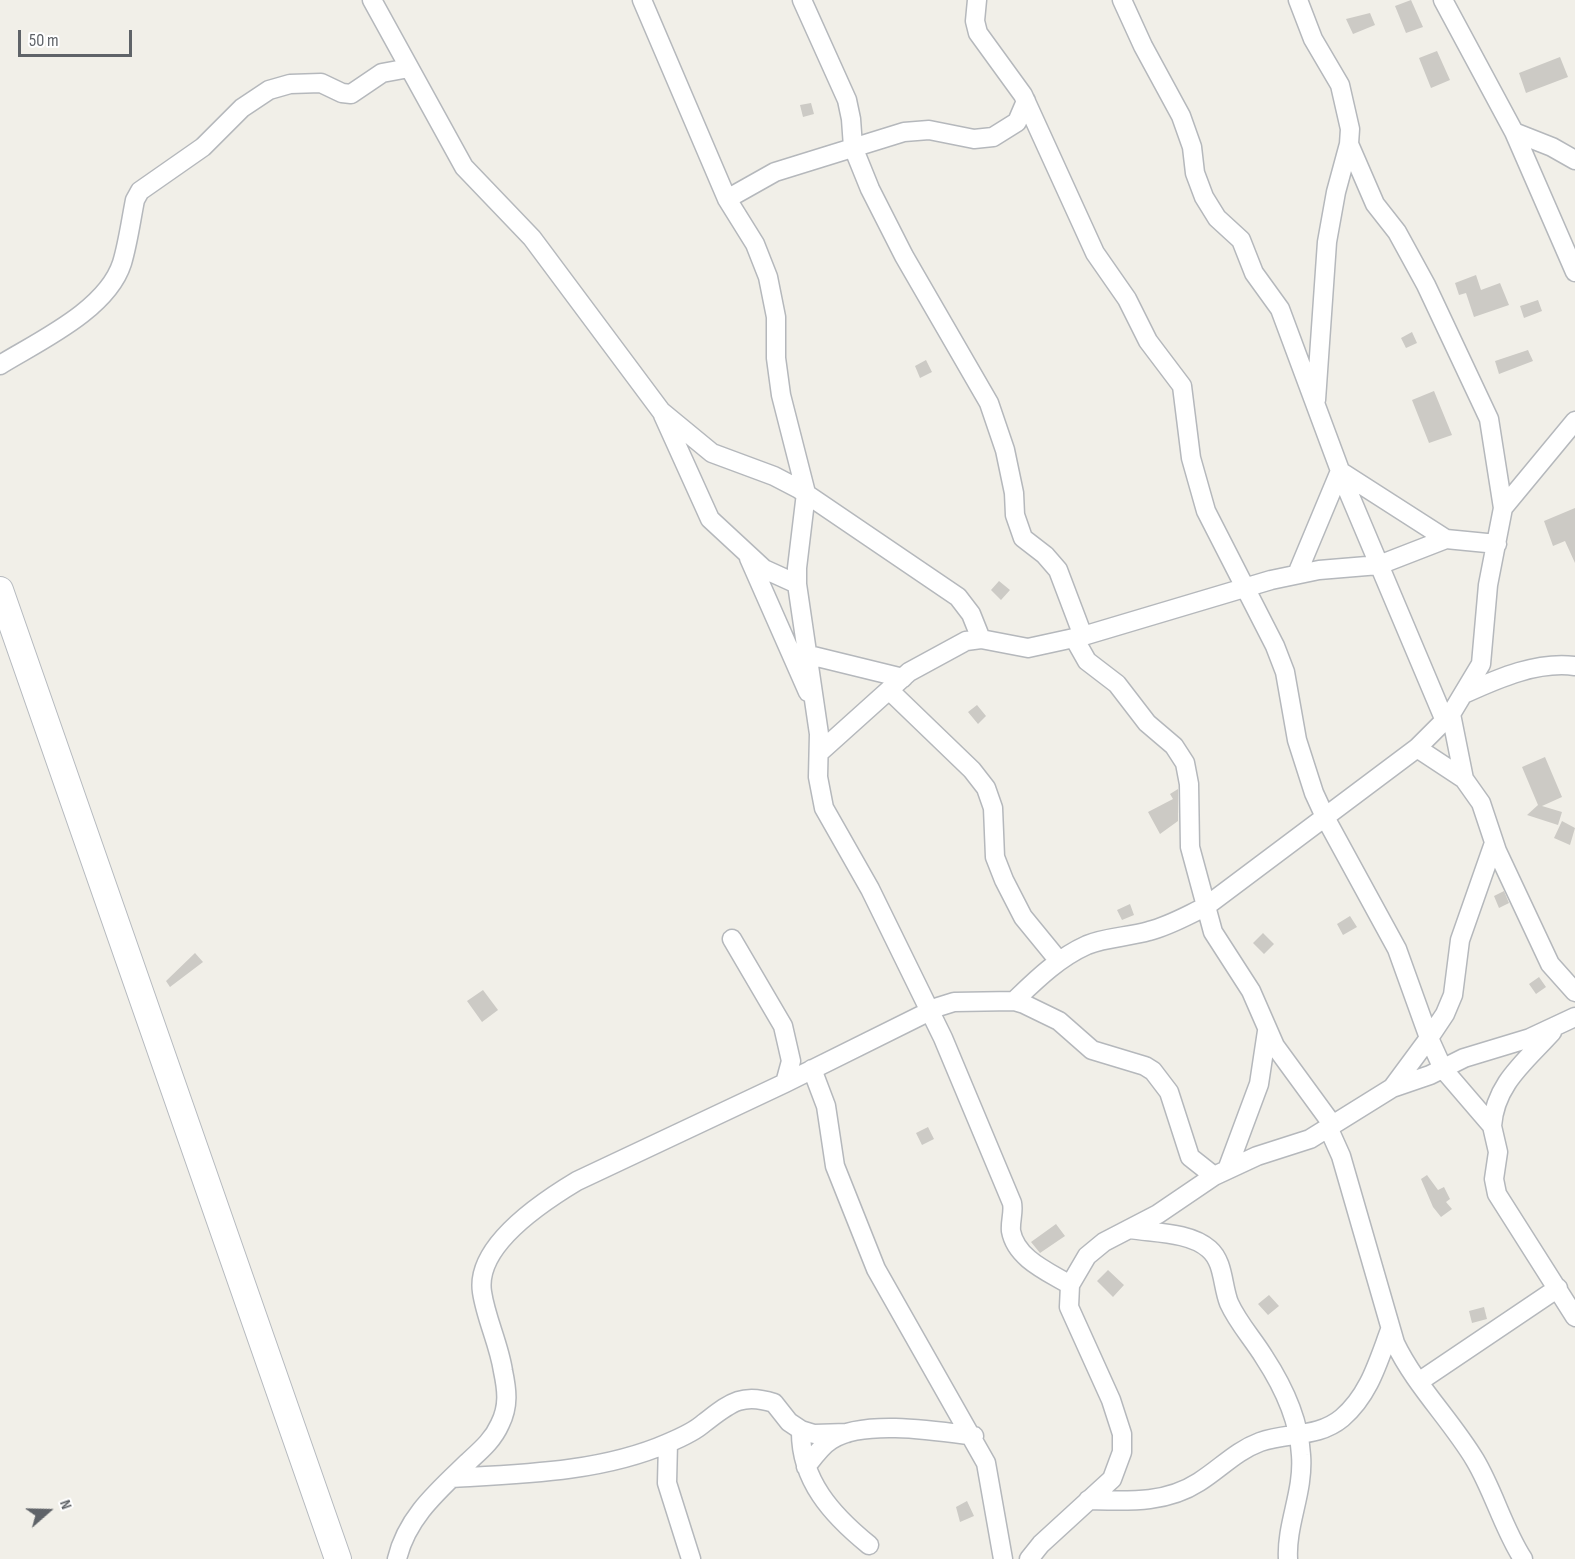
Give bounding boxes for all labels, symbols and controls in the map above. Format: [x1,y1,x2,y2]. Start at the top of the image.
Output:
scale bar [21,18,135,56]
text: 50 m [29,30,59,51]
north arrow [18,1481,78,1541]
text: N [55,1497,76,1512]

